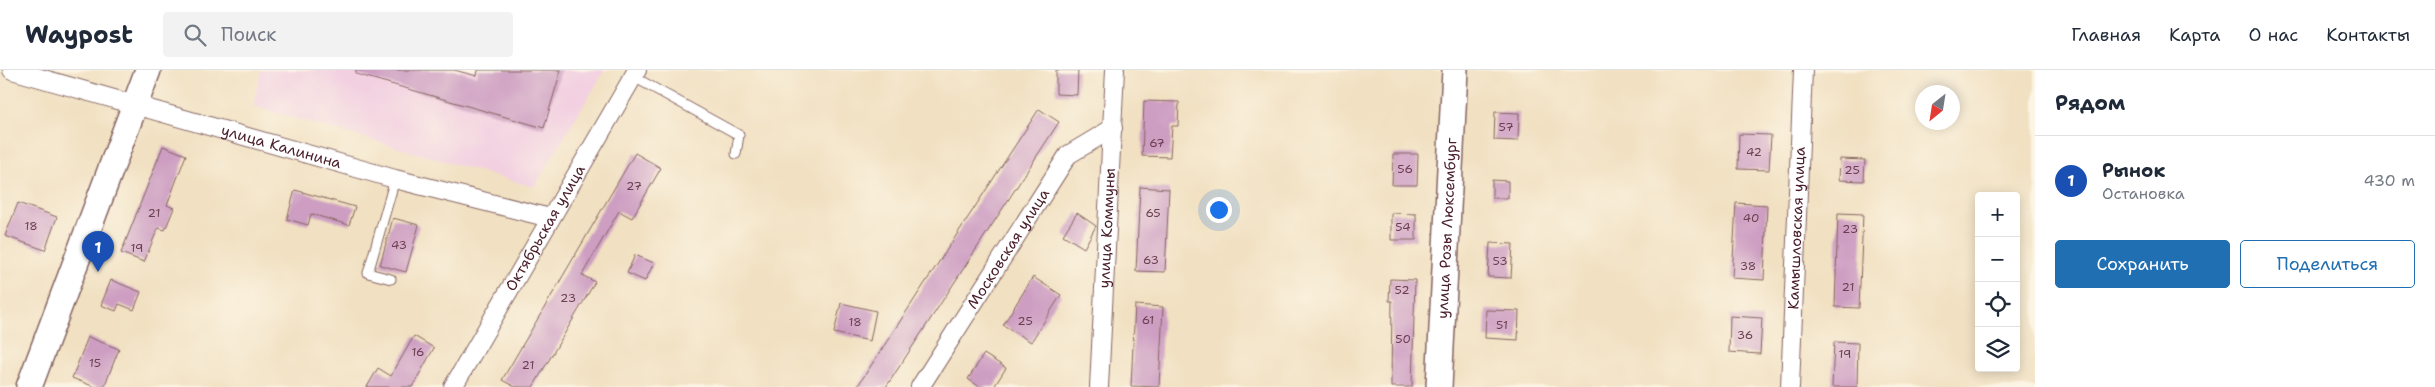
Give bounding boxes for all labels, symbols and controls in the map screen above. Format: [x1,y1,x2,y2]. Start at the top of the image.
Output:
search box [163,12,513,57]
text: Waypost [25,19,133,51]
icon: search [181,21,209,49]
text: Поиск [221,22,276,47]
text: Главная [2071,23,2141,47]
text: Карта [2169,23,2221,47]
text: О нас [2249,23,2298,47]
text: Контакты [2326,23,2410,47]
north arrow [1915,85,1960,130]
text: Рядом [2055,89,2125,117]
house number: 57 [1498,119,1514,135]
street label: улица Калинина [219,120,344,173]
house number: 67 [1149,135,1165,151]
street label: улица Розы Люксембург [1432,137,1462,319]
house number: 42 [1746,144,1762,160]
street label: Камышловская улица [1783,146,1810,310]
text: Рынок [2102,158,2165,183]
street label: Октябрьская улица [501,160,590,295]
house number: 56 [1397,161,1413,177]
house number: 25 [1844,162,1860,178]
street label: улица Коммуны [1094,168,1120,289]
text: 1 [2067,170,2075,191]
text: 430 m [2364,170,2415,191]
house number: 27 [626,178,642,194]
text: Остановка [2102,183,2185,204]
street label: Московская улица [962,184,1054,313]
map controls [1975,192,2020,372]
button: + [1975,192,2020,237]
your location [1206,197,1232,223]
house number: 21 [148,205,160,221]
house number: 65 [1145,205,1161,221]
house number: 40 [1743,210,1759,226]
house number: 18 [24,218,38,234]
house number: 54 [1395,219,1411,235]
house number: 23 [1842,221,1858,237]
pin: 1 [82,231,114,272]
house number: 43 [391,237,407,253]
button: − [1975,237,2020,282]
house number: 19 [131,240,143,256]
button: Сохранить [2055,240,2230,288]
button: Поделиться [2240,240,2415,288]
house number: 63 [1143,252,1159,268]
house number: 53 [1492,253,1508,269]
house number: 38 [1740,258,1756,274]
house number: 21 [1842,279,1854,295]
house number: 52 [1394,282,1410,298]
button: locate [1975,282,2020,327]
house number: 23 [560,290,576,306]
house number: 61 [1142,312,1154,328]
house number: 25 [1017,313,1033,329]
house number: 18 [848,314,862,330]
house number: 51 [1496,317,1508,333]
house number: 36 [1737,327,1753,343]
button: layers [1975,327,2020,372]
house number: 50 [1395,331,1411,347]
house number: 16 [411,344,425,360]
house number: 19 [1839,346,1851,362]
house number: 15 [89,355,101,371]
house number: 21 [522,357,534,373]

